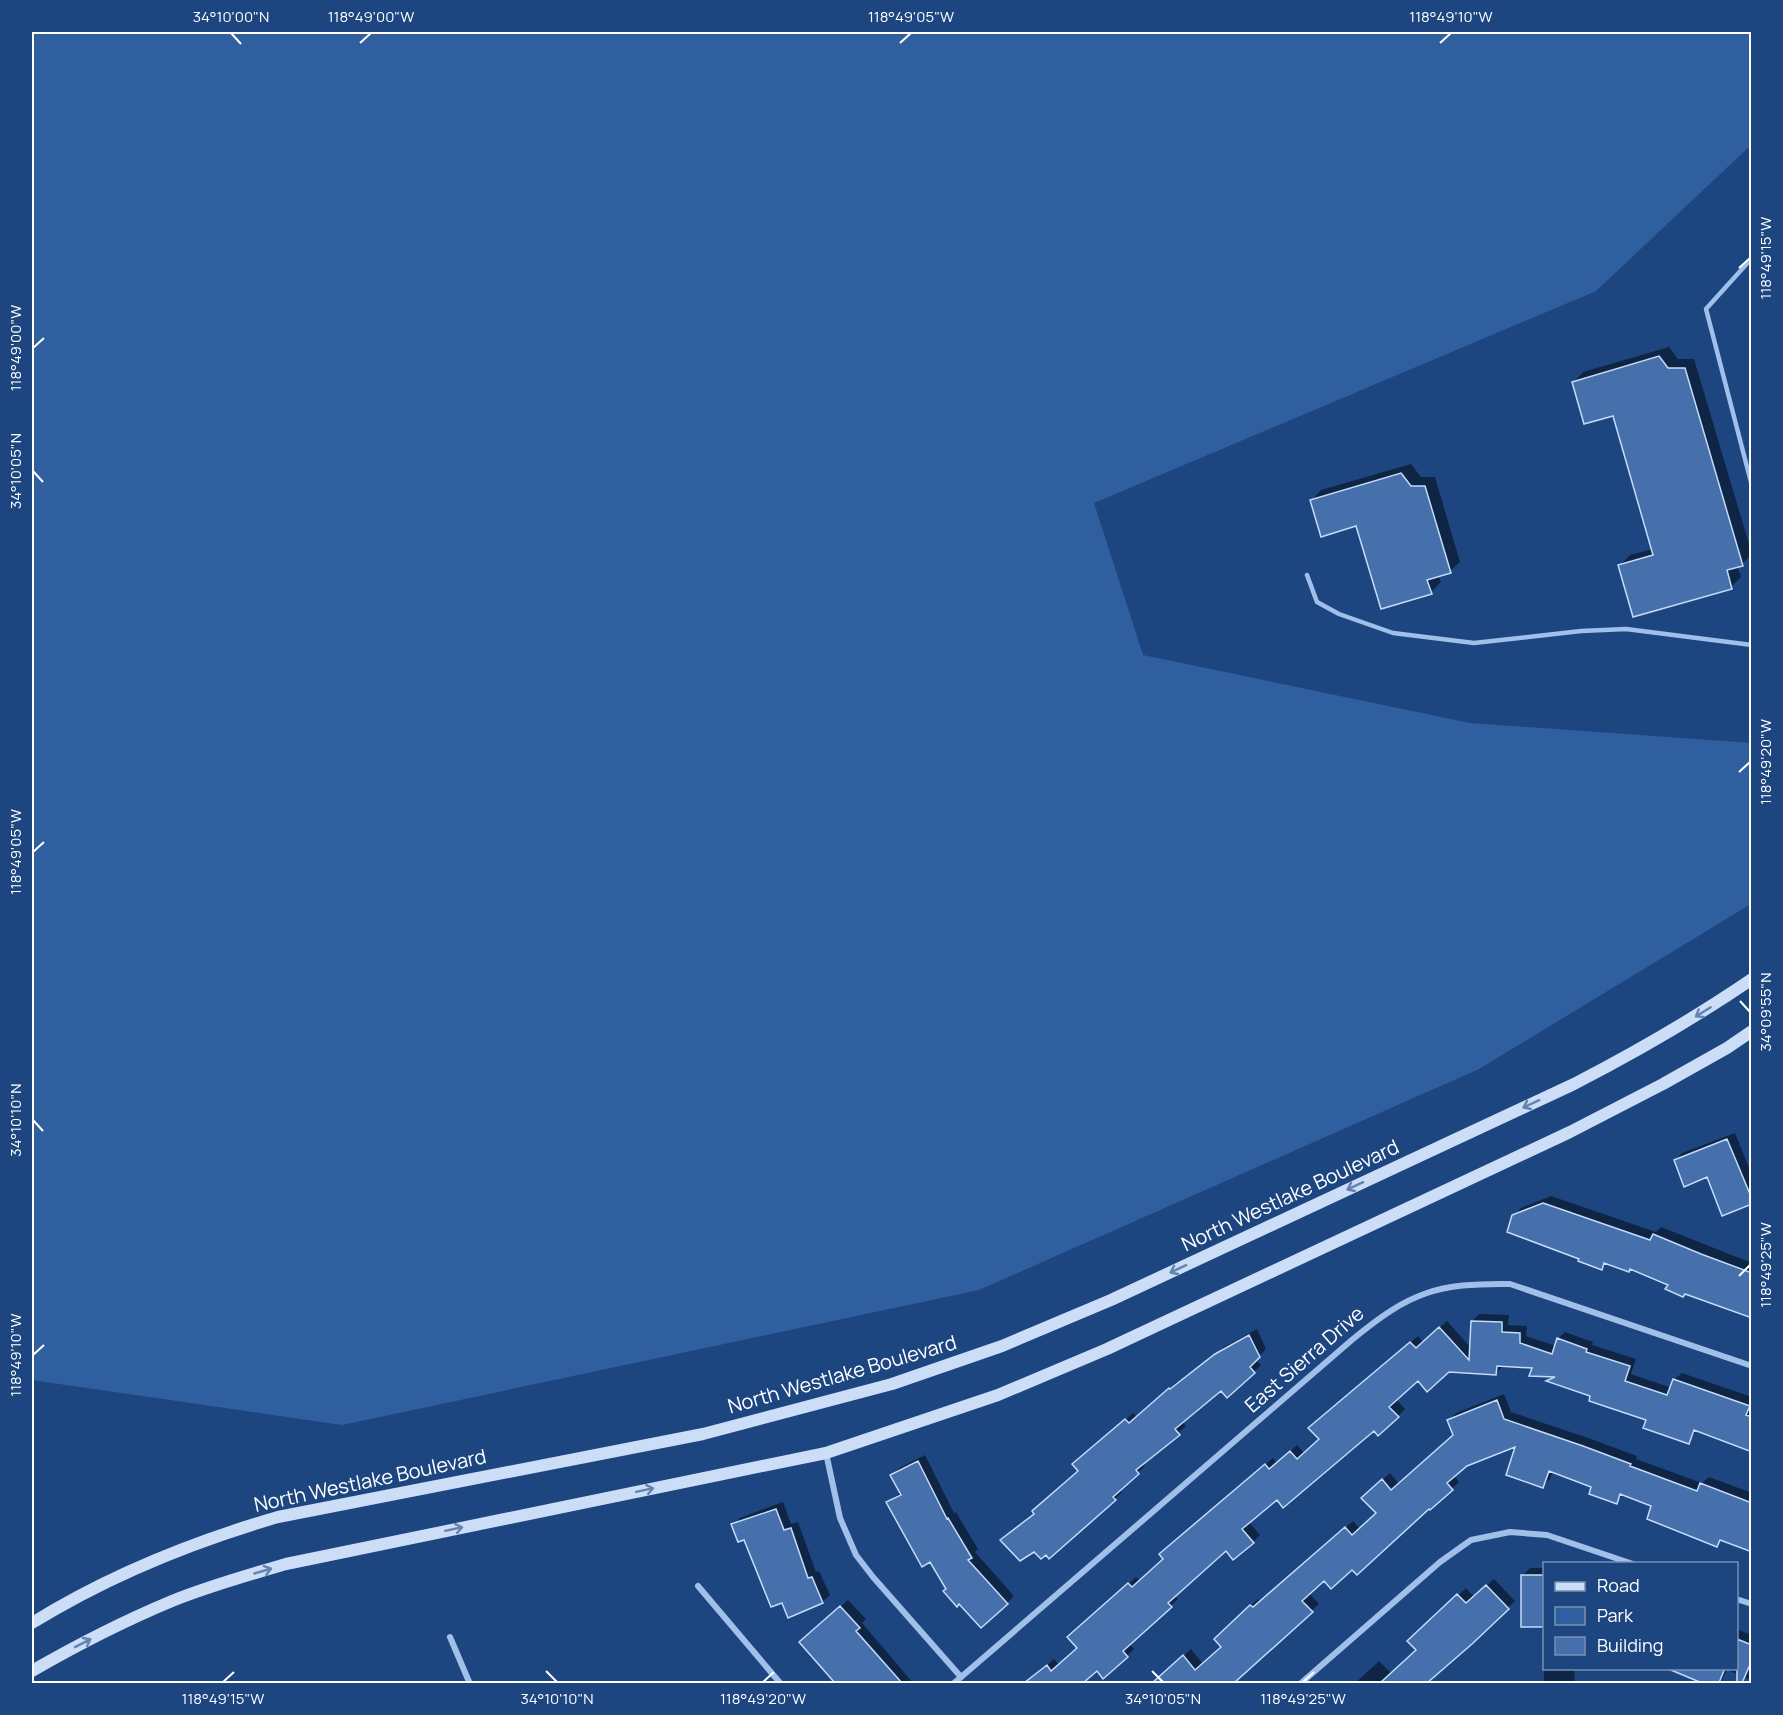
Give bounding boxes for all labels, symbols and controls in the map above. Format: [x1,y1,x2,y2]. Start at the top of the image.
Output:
text: 34°10'00"N [193,6,269,27]
text: 118°49'00"W [328,6,414,27]
text: 118°49'05"W [868,6,954,27]
text: 118°49'10"W [1409,6,1493,27]
text: 118°49'15"W [1755,217,1776,299]
text: 118°49'00"W [5,305,26,391]
text: 34°10'05"N [5,433,26,509]
text: 118°49'20"W [1755,719,1776,805]
text: 118°49'05"W [5,809,26,895]
text: 34°09'55"N [1755,972,1776,1052]
one-way arrow [1695,1006,1712,1018]
text: 34°10'10"N [5,1083,26,1157]
one-way arrow [1523,1098,1541,1110]
street label: North Westlake Boulevard [1177,1133,1403,1257]
one-way arrow [1346,1181,1364,1193]
text: 118°49'25"W [1755,1222,1776,1308]
one-way arrow [1169,1263,1187,1275]
street label: East Sierra Drive [1239,1300,1369,1418]
text: 118°49'10"W [5,1313,26,1397]
street label: North Westlake Boulevard [724,1328,960,1420]
street label: North Westlake Boulevard [251,1442,489,1518]
one-way arrow [635,1483,654,1495]
one-way arrow [444,1523,463,1534]
legend [1543,1562,1738,1670]
one-way arrow [254,1565,273,1576]
text: Road [1597,1573,1640,1597]
text: Park [1597,1603,1634,1627]
text: Building [1597,1633,1663,1657]
one-way arrow [73,1637,91,1648]
text: 118°49'15"W [182,1688,264,1709]
text: 34°10'10"N [520,1688,594,1709]
text: 118°49'20"W [720,1688,806,1709]
text: 34°10'05"N [1125,1688,1201,1709]
text: 118°49'25"W [1260,1688,1346,1709]

